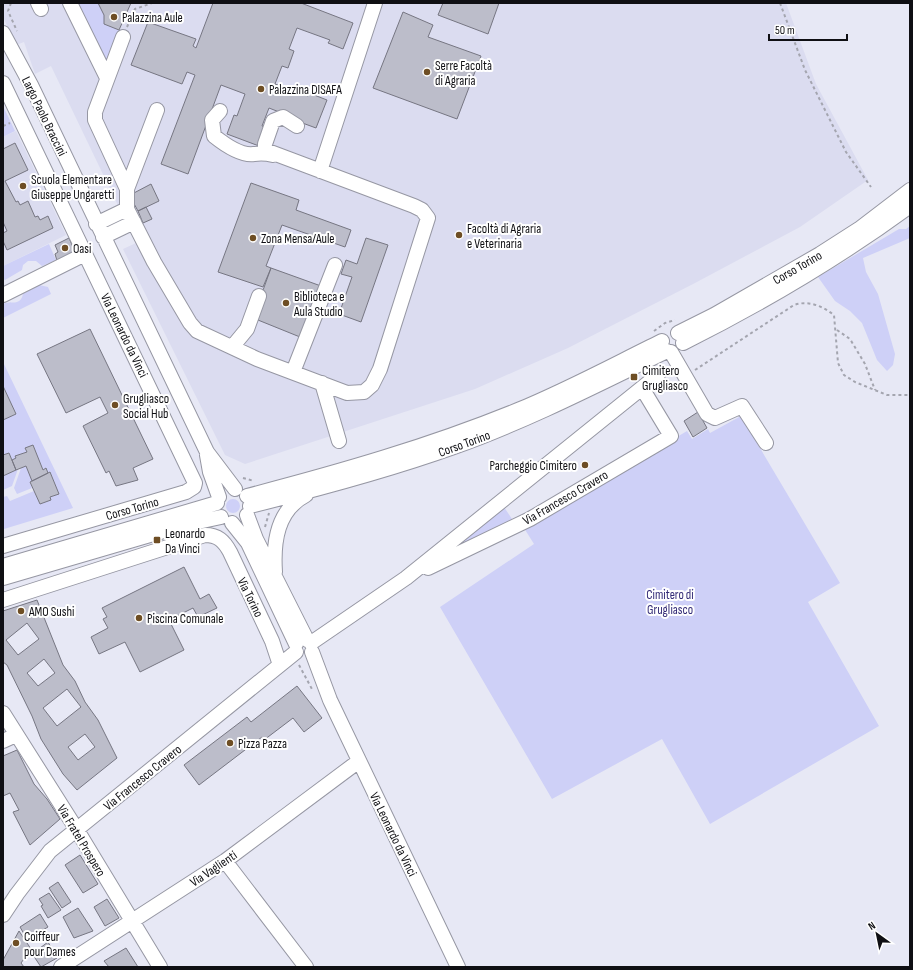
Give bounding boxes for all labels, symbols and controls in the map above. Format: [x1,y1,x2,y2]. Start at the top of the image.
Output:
place label: Palazzina Aule [122,10,183,26]
marker: Palazzina Aule [109,12,119,22]
scale bar [769,16,847,42]
text: 50 m [775,23,795,38]
place label: Serre Facoltà di Agraria [435,58,492,89]
marker: Serre Facoltà di Agraria [422,67,432,77]
street label: Largo Paolo Braccini [18,74,70,159]
place label: Palazzina DISAFA [269,82,342,98]
marker: Palazzina DISAFA [256,84,266,94]
place label: Scuola Elementare Giuseppe Ungaretti [31,172,114,203]
marker: Scuola Elementare Giuseppe Ungaretti [18,181,28,191]
place label: Facoltà di Agraria e Veterinaria [467,221,541,252]
marker: Facoltà di Agraria e Veterinaria [454,230,464,240]
place label: Zona Mensa/Aule [261,231,335,247]
marker: Zona Mensa/Aule [248,233,258,243]
place label: Oasi [73,241,91,257]
marker: Oasi [60,243,70,253]
street label: Corso Torino [770,247,825,288]
place label: Biblioteca e Aula Studio [293,289,345,320]
street label: Via Leonardo da Vinci [97,291,151,380]
marker: Biblioteca e Aula Studio [281,298,291,308]
place label: Cimitero Grugliasco [642,363,688,394]
marker: Cimitero Grugliasco [629,372,639,382]
place label: Grugliasco Social Hub [123,391,169,422]
marker: Grugliasco Social Hub [110,400,120,410]
street label: Corso Torino [436,427,493,461]
place label: Parcheggio Cimitero [489,458,577,474]
marker: Parcheggio Cimitero [580,460,590,470]
street label: Via Francesco Cravero [520,467,611,529]
street label: Corso Torino [104,494,161,524]
place label: Leonardo Da Vinci [165,526,205,557]
marker: Leonardo Da Vinci [152,535,162,545]
street label: Via Torino [234,575,267,620]
park label: Cimitero di Grugliasco [646,587,694,618]
place label: AMO Sushi [28,604,74,620]
marker: AMO Sushi [16,606,26,616]
place label: Piscina Comunale [147,611,223,627]
marker: Piscina Comunale [134,613,144,623]
place label: Pizza Pazza [238,736,287,752]
marker: Pizza Pazza [225,738,235,748]
street label: Via Francesco Cravero [100,741,185,814]
street label: Via Leonardo da Vinci [366,790,420,879]
street label: Via Fratel Prospero [53,802,109,879]
street label: Via Vaglienti [187,847,240,890]
north arrow [857,914,897,954]
text: N [866,919,878,933]
place label: Coiffeur pour Dames [24,929,76,960]
marker: Coiffeur pour Dames [11,938,21,948]

